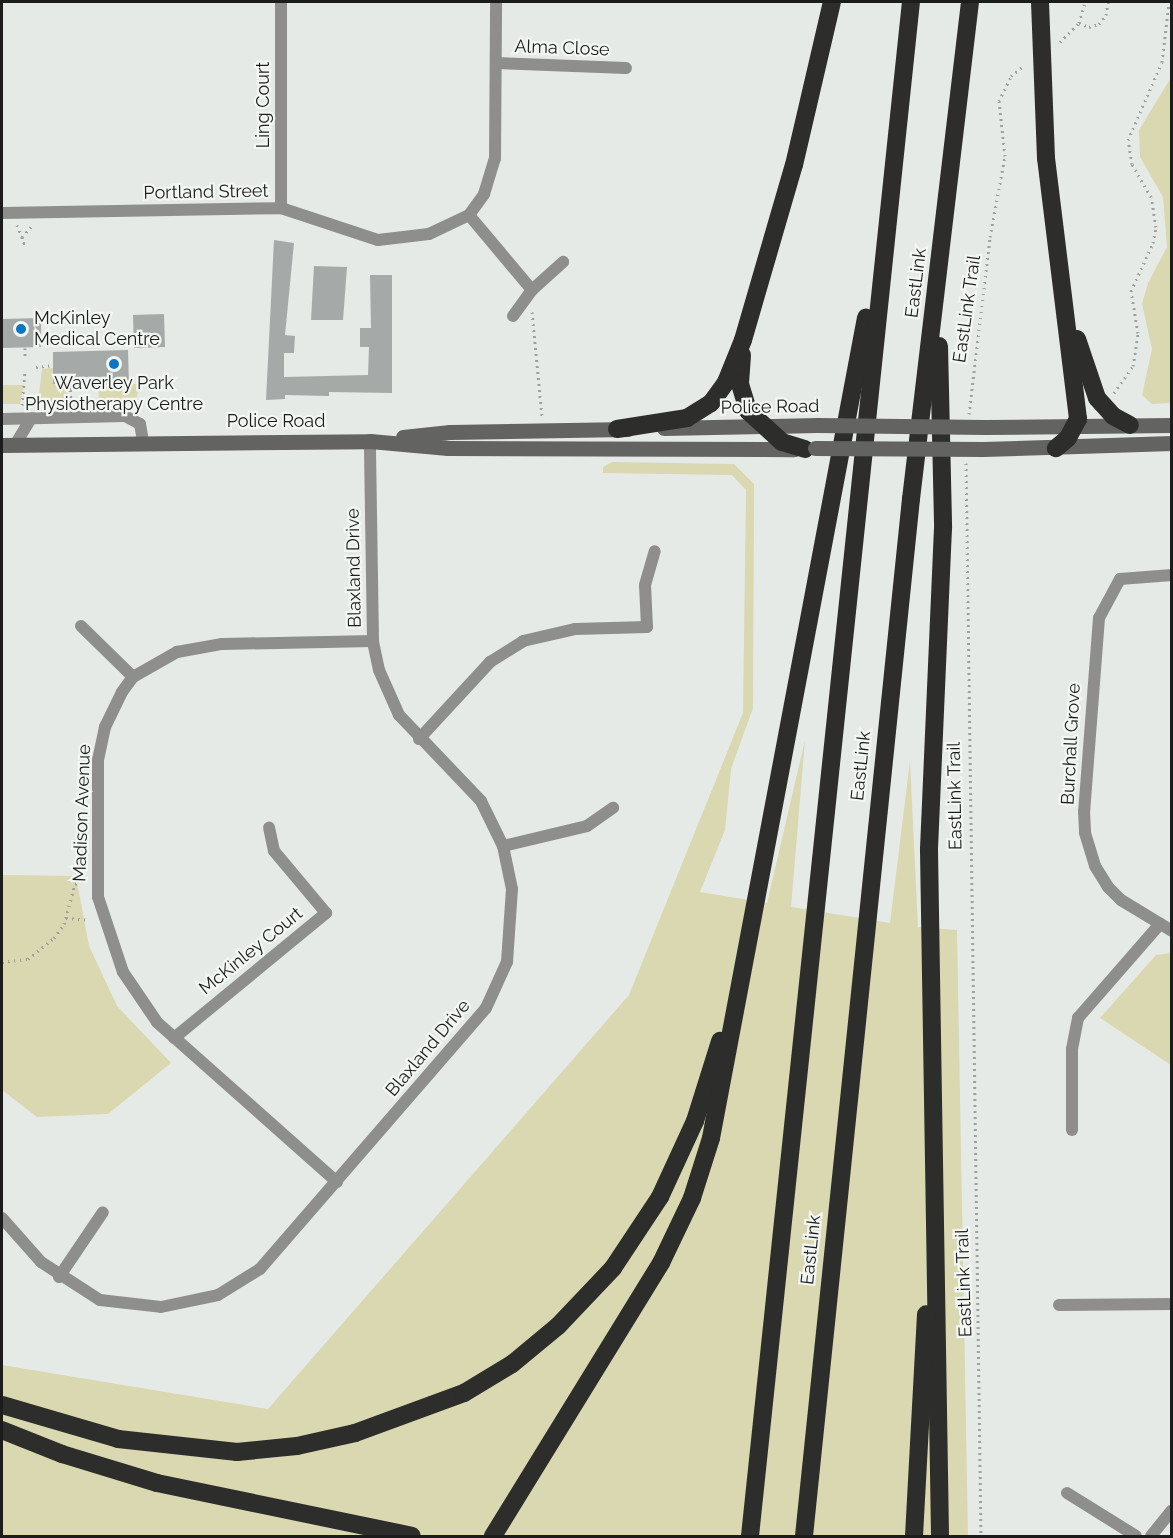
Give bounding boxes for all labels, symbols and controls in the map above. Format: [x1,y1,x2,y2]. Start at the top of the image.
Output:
street label: Alma Close [514,36,610,60]
street label: Ling Court [252,62,274,148]
street label: Portland Street [143,180,269,204]
street label: EastLink [901,247,931,319]
street label: EastLink Trail [949,254,985,364]
place label: McKinley Medical Centre [34,308,160,350]
marker: McKinley Medical Centre [12,320,30,338]
marker: Waverley Park Physiotherapy Centre [107,357,121,371]
place label: Waverley Park Physiotherapy Centre [25,373,203,416]
street label: Police Road [720,395,820,419]
street label: Police Road [227,410,325,432]
street label: Blaxland Drive [342,508,366,628]
street label: Burchall Grove [1057,682,1085,806]
street label: EastLink [847,730,875,802]
street label: EastLink Trail [943,741,967,851]
street label: Madison Avenue [69,744,95,882]
street label: McKinley Court [195,903,307,999]
street label: Blaxland Drive [381,995,475,1101]
street label: EastLink [797,1214,825,1286]
street label: EastLink Trail [951,1228,977,1338]

